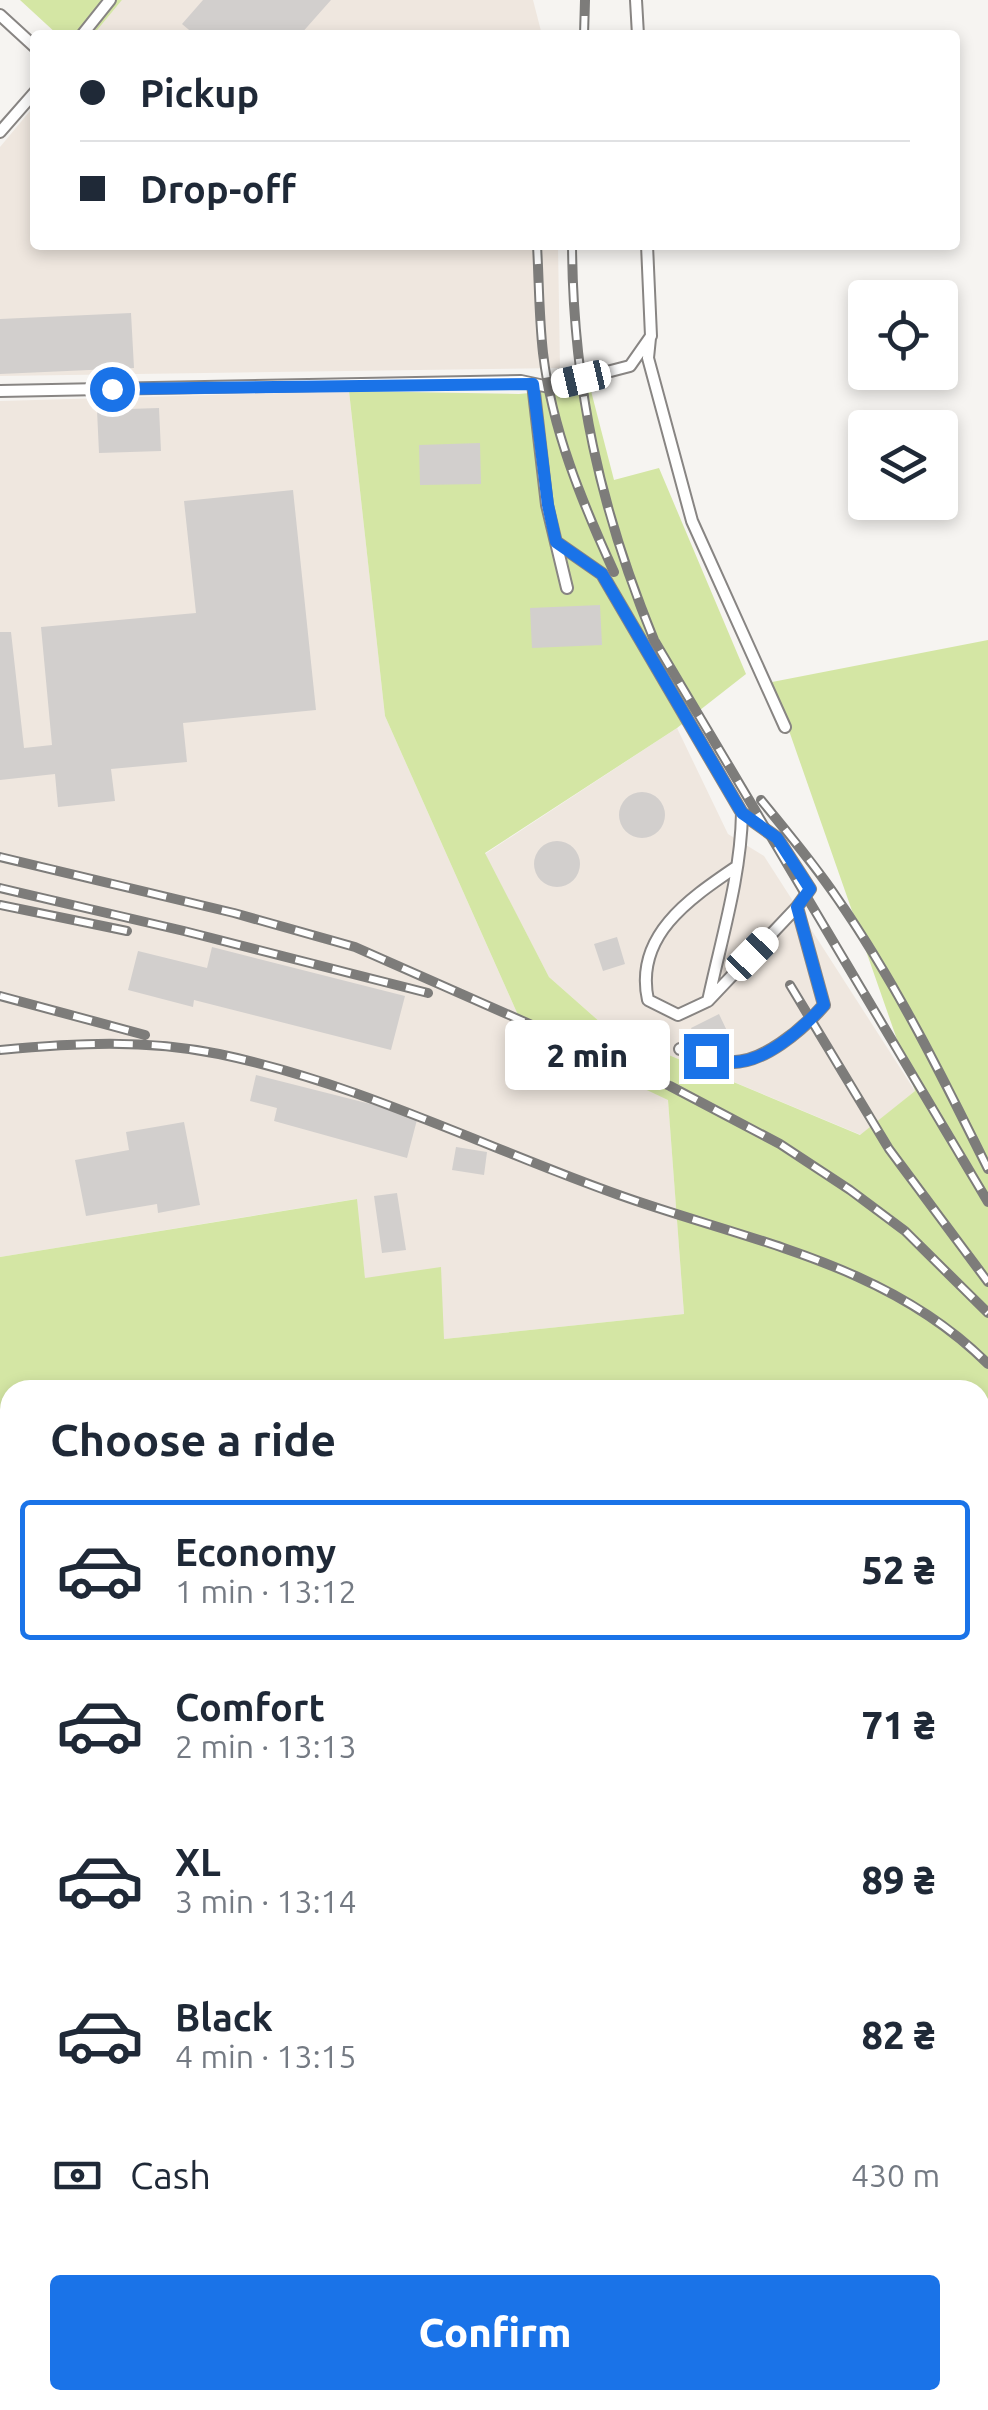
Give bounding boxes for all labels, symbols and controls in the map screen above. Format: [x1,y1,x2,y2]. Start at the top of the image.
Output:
text: Pickup [140,72,259,114]
text: Drop-off [140,168,296,210]
map controls [848,280,958,520]
button: locate [848,280,958,390]
car [548,358,614,400]
route start [90,367,135,412]
button: layers [848,410,958,520]
car [720,922,784,986]
callout: 2 min [506,1021,671,1091]
route end [684,1034,729,1079]
text: 2 min [547,1037,628,1073]
text: Choose a ride [50,1414,336,1465]
icon: car [55,1525,145,1615]
text: Economy [175,1531,336,1573]
text: 52 ₴ [862,1549,935,1591]
text: 1 min · 13:12 [175,1573,357,1609]
icon: car [55,1680,145,1770]
text: Comfort [175,1686,325,1728]
text: 71 ₴ [862,1704,935,1746]
text: 2 min · 13:13 [175,1728,357,1764]
icon: car [55,1835,145,1925]
text: XL [175,1841,221,1883]
text: 89 ₴ [862,1859,935,1901]
text: 3 min · 13:14 [175,1883,357,1919]
icon: car [55,1990,145,2080]
text: Black [175,1996,273,2038]
text: 82 ₴ [862,2014,935,2056]
text: 4 min · 13:15 [175,2038,357,2074]
icon: cash [50,2148,105,2203]
text: Cash [130,2154,211,2196]
text: 430 m [851,2157,940,2193]
button: Confirm [50,2275,940,2390]

